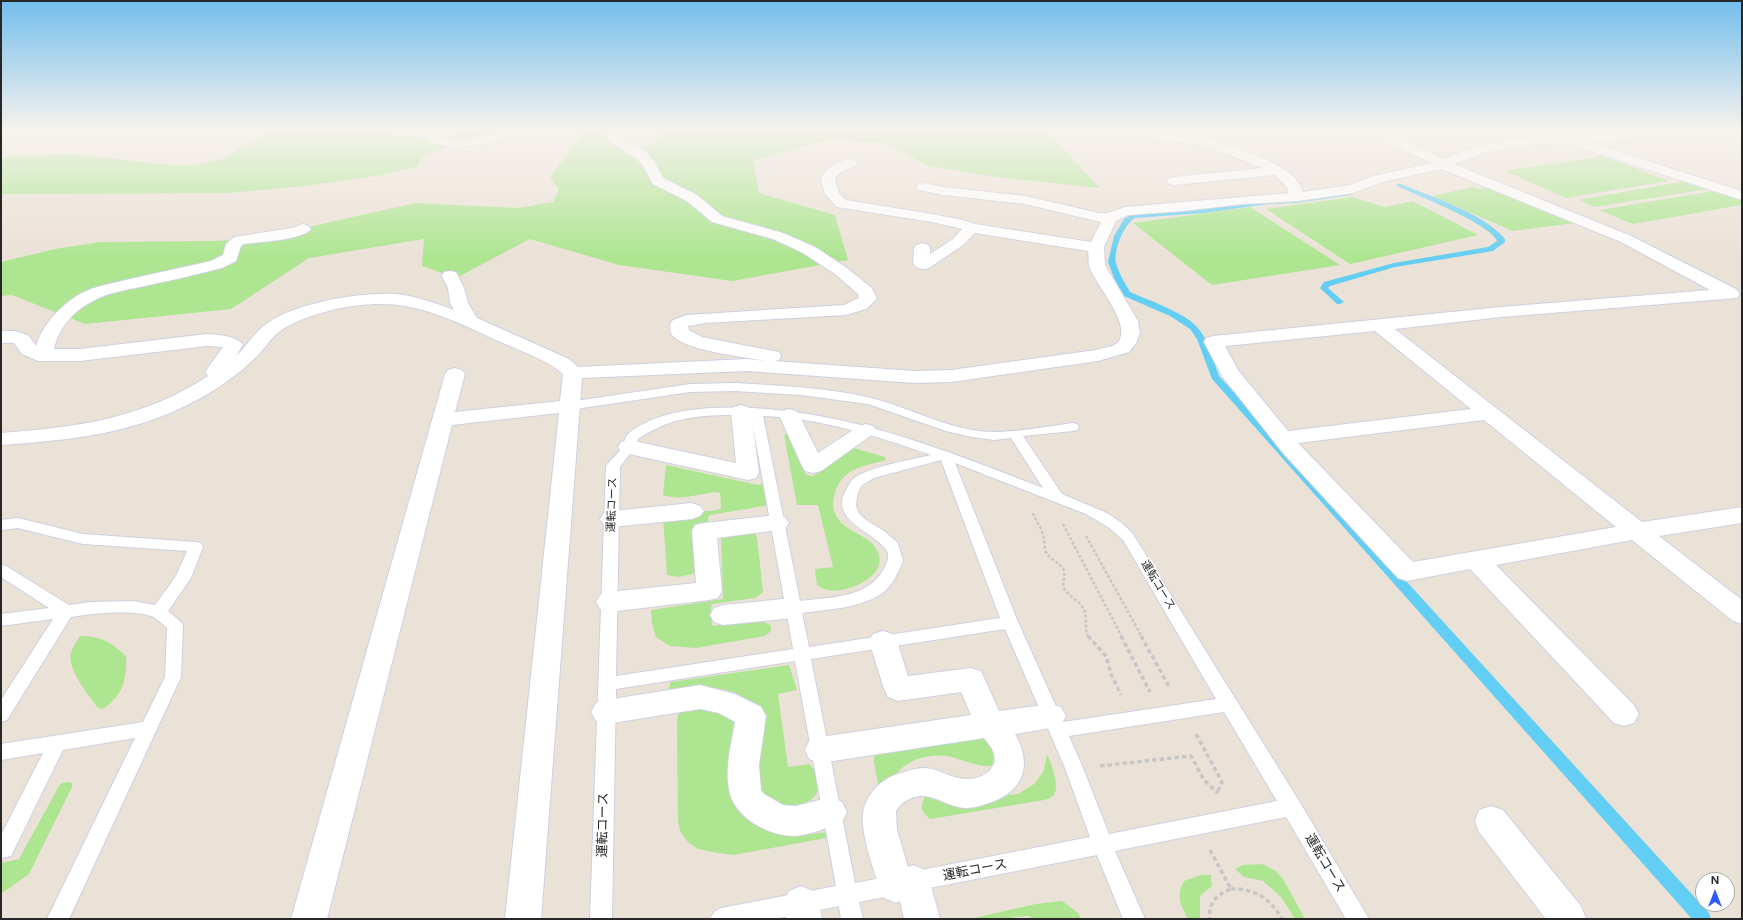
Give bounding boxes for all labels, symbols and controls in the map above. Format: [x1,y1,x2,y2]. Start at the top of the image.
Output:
street label: 運転コース [604,477,620,533]
street label: 運転コース [1138,558,1178,612]
street label: 運転コース [595,792,611,858]
street label: 運転コース [1302,831,1348,895]
street label: 運転コース [942,856,1008,884]
north arrow [1695,872,1735,912]
text: N [1711,874,1719,887]

